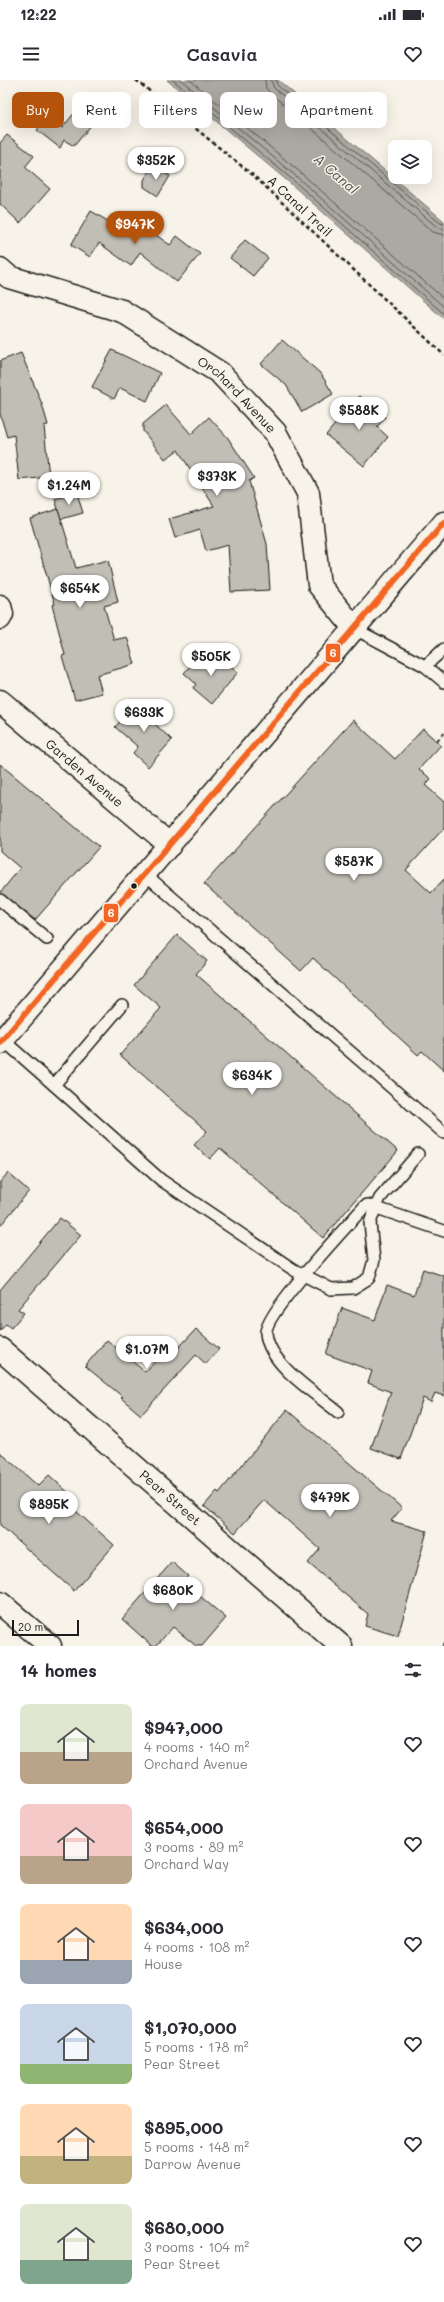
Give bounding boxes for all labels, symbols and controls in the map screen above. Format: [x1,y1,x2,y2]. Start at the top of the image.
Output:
text: 12:22 [20,4,57,24]
text: Casavia [186,42,258,66]
icon: menu [20,43,42,65]
icon: heart [402,43,424,65]
chip: Buy [12,92,64,128]
chip: Rent [72,92,131,128]
chip: Filters [139,92,212,128]
chip: New [220,92,277,128]
chip: Apartment [285,92,387,128]
map controls [388,140,432,184]
button: layers [388,140,432,184]
pin: $352K [128,147,184,181]
water label: A Canal [310,149,363,198]
text: $352K [136,151,176,168]
street label: A Canal Trail [264,171,336,240]
pin: $947K [107,211,163,245]
text: $947K [115,215,155,232]
street label: Orchard Avenue [195,352,280,436]
pin: $588K [331,397,387,431]
text: $588K [339,401,379,418]
pin: $373K [189,463,245,497]
text: $373K [197,467,237,484]
pin: $1.24M [36,472,102,506]
text: $1.24M [47,476,91,493]
pin: $654K [52,575,108,609]
text: $654K [60,579,100,596]
pin: $505K [183,643,239,677]
line badge: 6 [325,643,341,663]
text: 6 [330,645,337,660]
text: $505K [191,647,231,664]
pin: $633K [116,699,172,733]
text: $633K [124,703,164,720]
street label: Garden Avenue [43,735,128,810]
pin: $587K [326,848,382,882]
text: $587K [334,852,374,869]
unlabelled marker [129,881,139,891]
line badge: 6 [103,903,119,923]
text: 6 [108,905,115,920]
pin: $634K [224,1062,280,1096]
text: $634K [232,1066,272,1083]
pin: $1.07M [114,1336,180,1370]
text: $1.07M [125,1340,169,1357]
street label: Pear Street [136,1466,205,1529]
pin: $479K [302,1484,358,1518]
text: $479K [310,1488,350,1505]
pin: $895K [21,1491,77,1525]
text: $895K [29,1495,69,1512]
pin: $680K [145,1577,201,1611]
text: $680K [153,1581,193,1598]
scale bar [12,1618,79,1637]
text: 20 m [18,1619,43,1634]
text: 14 homes [20,1659,97,1681]
icon: filters [402,1659,424,1681]
text: $947,000 [144,1716,223,1738]
icon: home [52,1720,100,1768]
icon: heart [402,1733,424,1755]
text: 4 rooms · 140 m² [144,1738,249,1755]
text: Orchard Avenue [144,1755,248,1772]
text: $654,000 [144,1816,224,1838]
icon: home [52,1820,100,1868]
icon: heart [402,1833,424,1855]
text: 3 rooms · 89 m² [144,1838,243,1855]
text: Orchard Way [144,1855,229,1872]
text: $634,000 [144,1916,224,1938]
icon: home [52,1920,100,1968]
icon: heart [402,1933,424,1955]
text: 4 rooms · 108 m² [144,1938,250,1955]
text: House [144,1955,182,1972]
text: $1,070,000 [144,2016,237,2038]
icon: home [52,2020,100,2068]
icon: heart [402,2033,424,2055]
text: 5 rooms · 178 m² [144,2038,249,2055]
text: Pear Street [144,2055,220,2072]
text: $895,000 [144,2116,223,2138]
icon: home [52,2120,100,2168]
icon: heart [402,2133,424,2155]
text: 5 rooms · 148 m² [144,2138,249,2155]
text: Darrow Avenue [144,2155,241,2172]
text: $680,000 [144,2216,224,2238]
icon: home [52,2220,100,2268]
icon: heart [402,2233,424,2255]
text: 3 rooms · 104 m² [144,2238,249,2255]
text: Pear Street [144,2255,220,2272]

